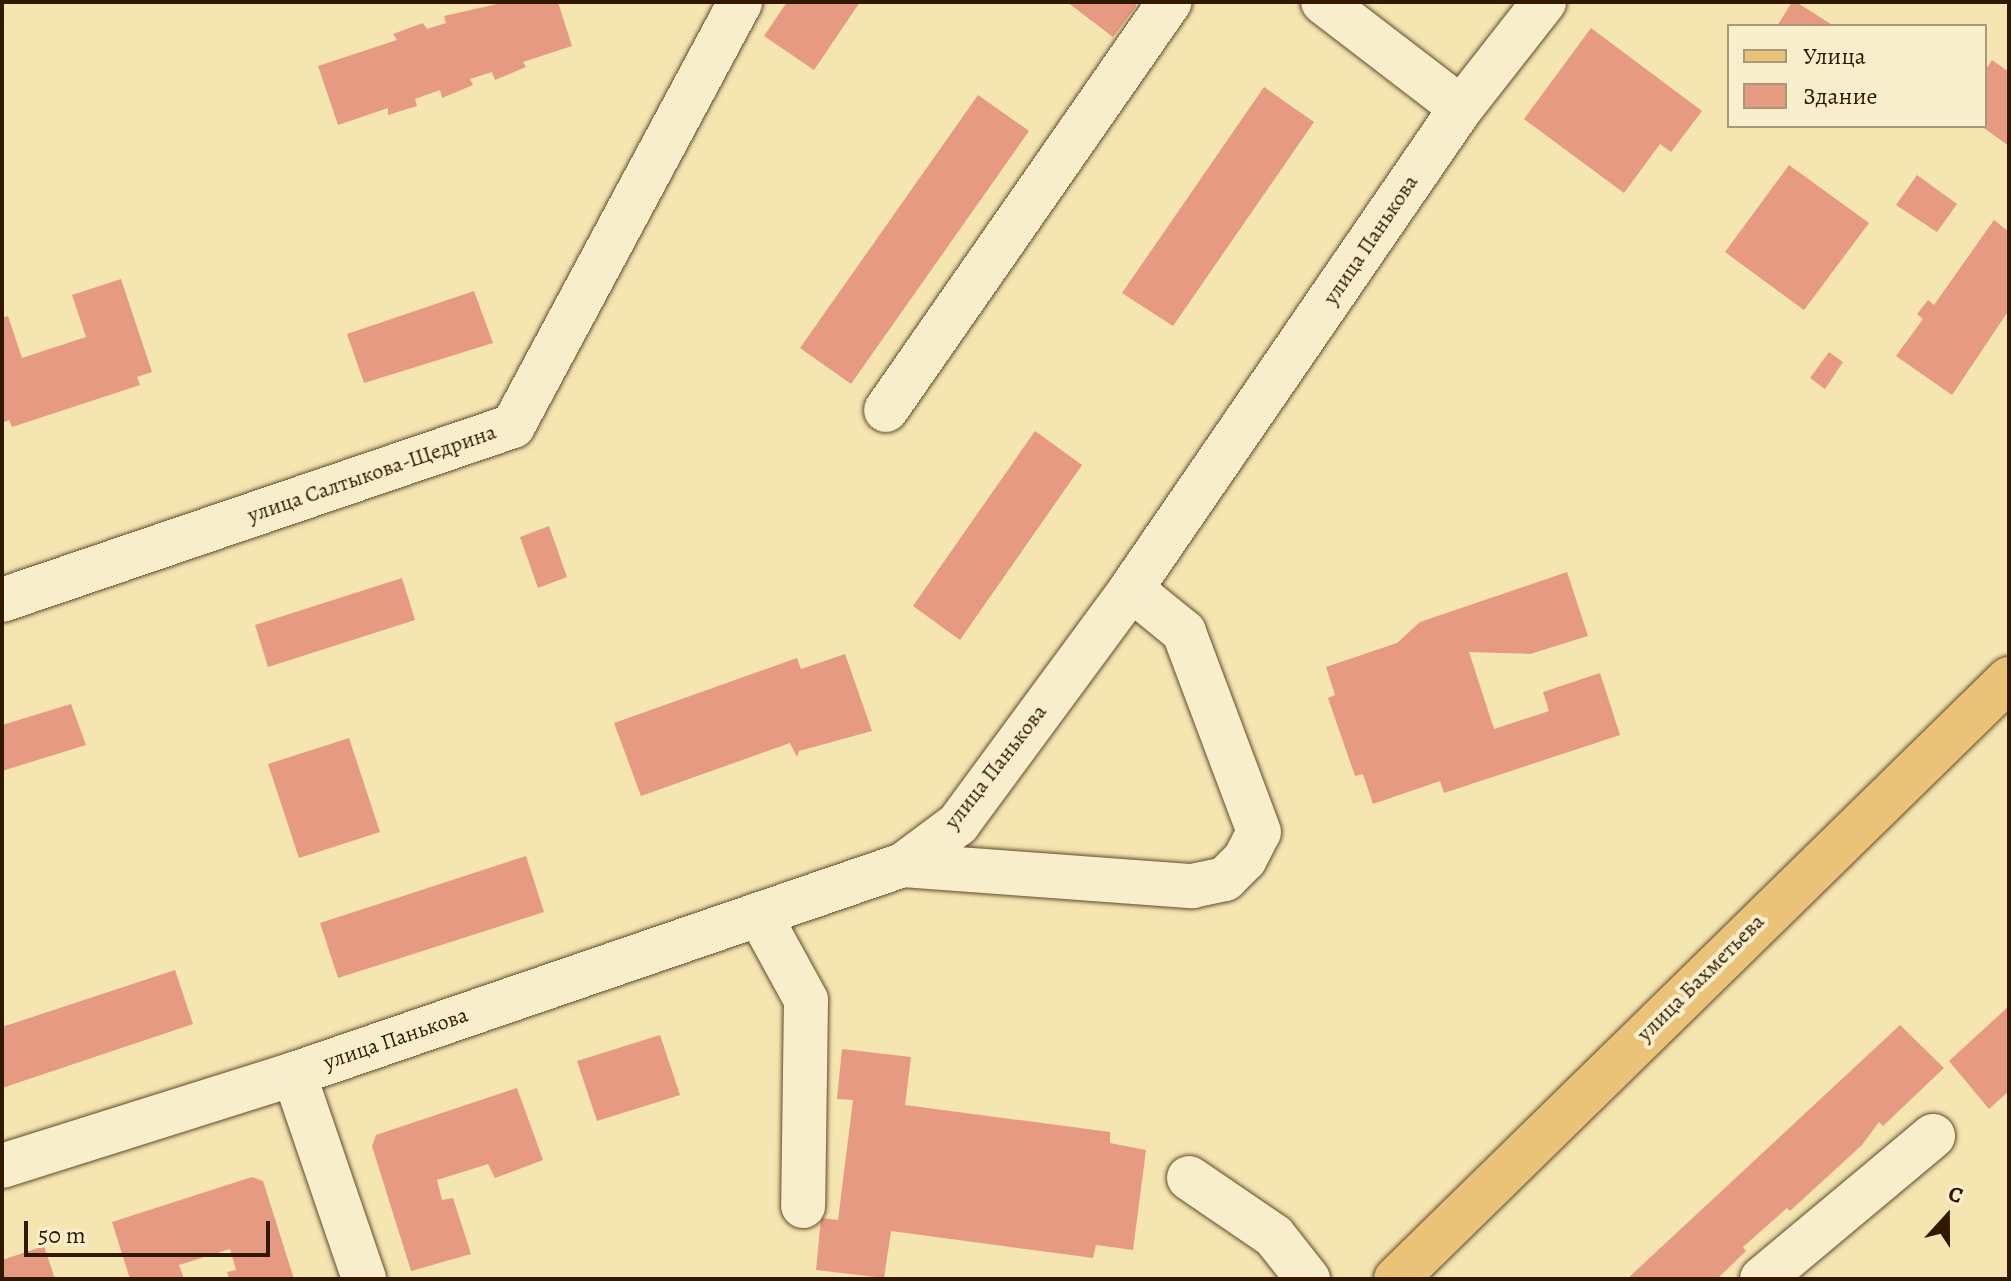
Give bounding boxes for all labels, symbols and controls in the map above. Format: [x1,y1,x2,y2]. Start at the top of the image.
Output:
legend [1727,24,1987,128]
text: Улица [1803,40,1866,72]
text: Здание [1803,80,1878,112]
street label: улица Панькова [1318,170,1424,310]
street label: улица Салтыкова-Щедрина [244,419,500,529]
street label: улица Панькова [939,699,1053,835]
street label: улица Бахметьева [1632,909,1770,1047]
street label: улица Панькова [320,1002,472,1076]
north arrow [1907,1177,1987,1257]
text: С [1944,1178,1967,1211]
scale bar [28,1205,274,1255]
text: 50 m [38,1219,86,1251]

